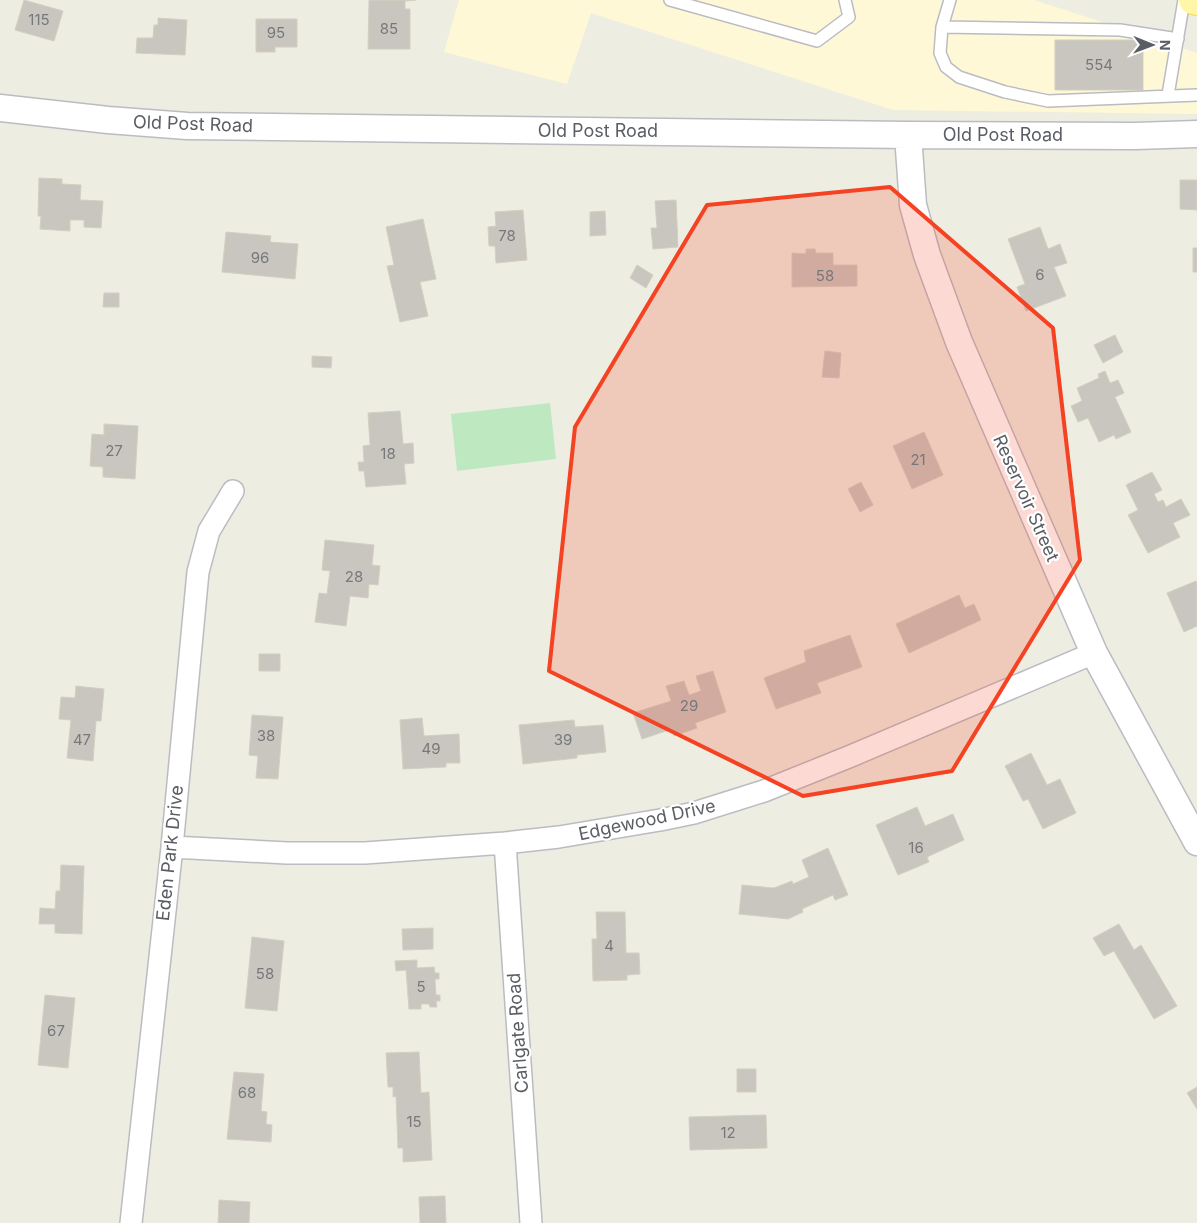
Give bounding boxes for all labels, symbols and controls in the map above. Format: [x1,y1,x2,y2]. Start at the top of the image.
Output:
house number: 115 [28,10,50,29]
house number: 85 [380,19,398,38]
north arrow [1127,20,1177,70]
house number: 95 [267,23,285,42]
text: N [1157,40,1174,51]
house number: 554 [1085,55,1113,74]
street label: Old Post Road [133,111,253,136]
street label: Old Post Road [538,120,658,141]
street label: Old Post Road [943,124,1063,145]
house number: 78 [498,226,516,245]
house number: 96 [251,248,269,267]
house number: 6 [1035,265,1045,284]
house number: 58 [816,266,834,285]
street label: Reservoir Street [989,431,1064,564]
house number: 27 [105,441,123,460]
house number: 18 [380,444,396,463]
house number: 21 [910,450,926,469]
house number: 28 [345,567,363,586]
house number: 29 [680,696,698,715]
house number: 38 [257,726,275,745]
house number: 47 [73,730,91,749]
house number: 39 [554,730,572,749]
house number: 49 [422,739,441,758]
street label: Eden Park Drive [152,784,187,922]
street label: Edgewood Drive [576,795,717,844]
house number: 16 [908,838,924,857]
house number: 4 [604,936,614,955]
house number: 58 [256,964,274,983]
street label: Carlgate Road [503,972,532,1094]
house number: 5 [416,977,426,996]
house number: 67 [47,1021,65,1040]
house number: 68 [238,1083,256,1102]
house number: 15 [406,1112,422,1131]
house number: 12 [720,1123,736,1142]

